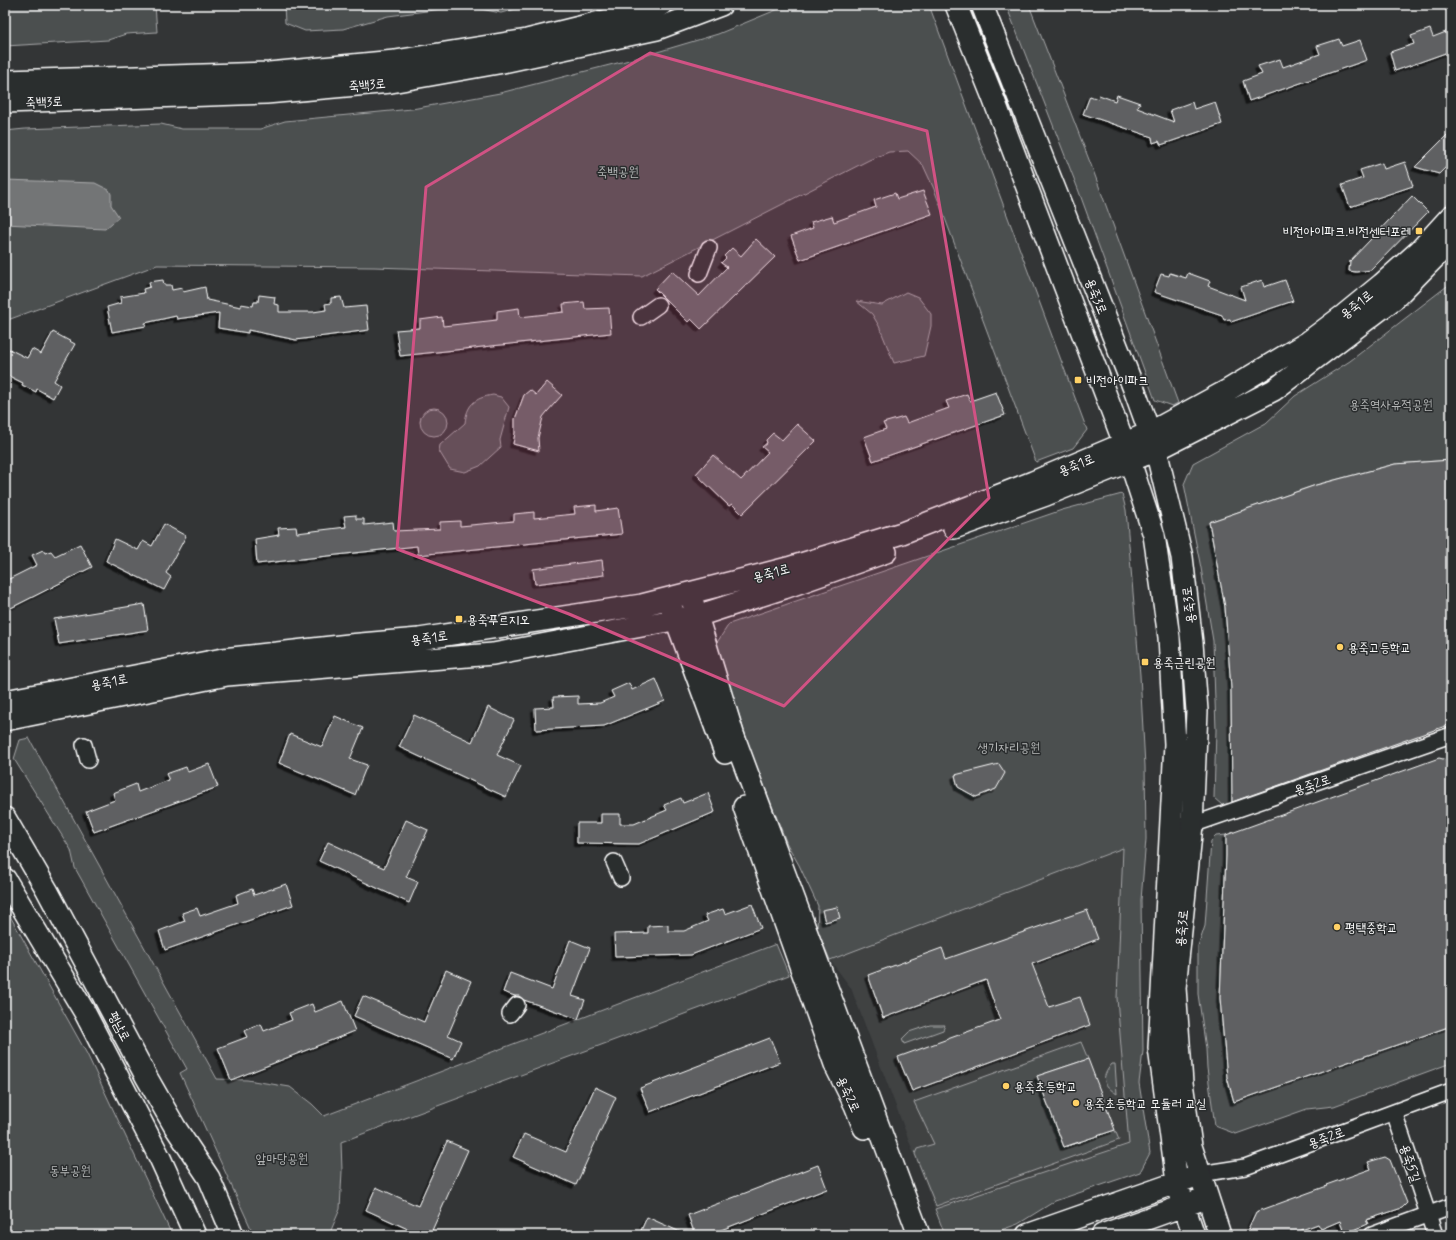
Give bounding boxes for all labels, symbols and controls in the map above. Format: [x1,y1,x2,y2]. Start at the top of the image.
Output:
street label: 죽백3로 [348,75,386,96]
street label: 죽백3로 [25,93,63,112]
park label: 죽백공원 [597,164,639,181]
place label: 비전아이파크.비전센터포레 [1283,224,1411,241]
marker: 비전아이파크.비전센터포레 [1414,226,1424,236]
street label: 용죽3로 [1081,276,1110,317]
street label: 용죽1로 [1337,287,1377,323]
place label: 비전아이파크 [1086,373,1149,390]
marker: 비전아이파크 [1073,375,1083,385]
park label: 용죽역사유적공원 [1349,397,1433,414]
street label: 용죽1로 [1056,450,1097,480]
street label: 용죽1로 [751,560,792,586]
street label: 용죽3로 [1179,585,1200,624]
place label: 용죽푸르지오 [467,612,530,629]
marker: 용죽푸르지오 [454,614,464,624]
street label: 용죽1로 [410,627,449,649]
place label: 용죽고등학교 [1348,640,1411,657]
marker: 용죽고등학교 [1335,642,1345,652]
place label: 용죽근린공원 [1153,655,1216,672]
marker: 용죽근린공원 [1140,657,1150,667]
street label: 용죽1로 [89,671,129,694]
park label: 생기자리공원 [978,740,1040,757]
street label: 용죽2로 [1292,771,1333,800]
street label: 용죽3로 [1172,909,1193,948]
place label: 평택중학교 [1345,920,1397,937]
marker: 평택중학교 [1332,922,1342,932]
street label: 평남로 [104,1009,134,1045]
street label: 용죽2로 [832,1074,863,1115]
place label: 용죽초등학교 [1014,1079,1077,1096]
marker: 용죽초등학교 [1001,1081,1011,1091]
place label: 용죽초등학교 모듈러 교실 [1084,1096,1207,1113]
marker: 용죽초등학교 모듈러 교실 [1071,1098,1081,1108]
street label: 용죽2로 [1306,1124,1347,1153]
street label: 용죽5길 [1395,1142,1424,1185]
park label: 앞마당공원 [256,1151,308,1168]
park label: 동부공원 [49,1163,91,1180]

